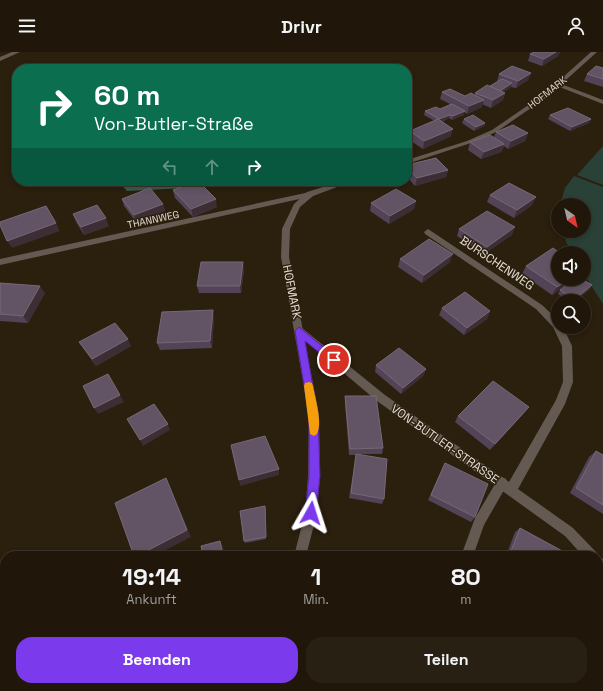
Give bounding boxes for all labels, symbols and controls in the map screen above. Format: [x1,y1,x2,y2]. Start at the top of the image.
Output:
icon: menu [16,15,38,37]
text: Drivr [281,15,322,38]
icon: person [565,15,587,37]
street label: HOFMARK [525,73,569,112]
text: 60 m [94,77,160,113]
icon: right [28,80,80,132]
text: Von-Butler-Straße [94,112,254,135]
icon: left [159,156,181,178]
icon: ahead [201,156,223,178]
icon: right [243,156,265,178]
north arrow [551,198,591,238]
map controls [551,198,591,334]
street label: THANNWEG [126,208,180,231]
street label: BURSCHENWEG [457,232,537,294]
button: sound [551,246,591,286]
street label: HOFMARK [279,263,305,321]
button: search [551,294,591,334]
pin [317,343,351,377]
icon: arrive [323,349,345,371]
street label: VON-BUTLER-STRASSE [388,401,502,488]
position arrow [290,492,332,534]
text: 19:14 [122,561,181,592]
text: 1 [311,561,321,592]
text: 80 [451,561,481,592]
text: Ankunft [126,591,177,608]
text: Min. [303,591,329,608]
text: m [460,591,472,608]
button: Beenden [16,637,298,683]
button: Teilen [306,637,587,683]

